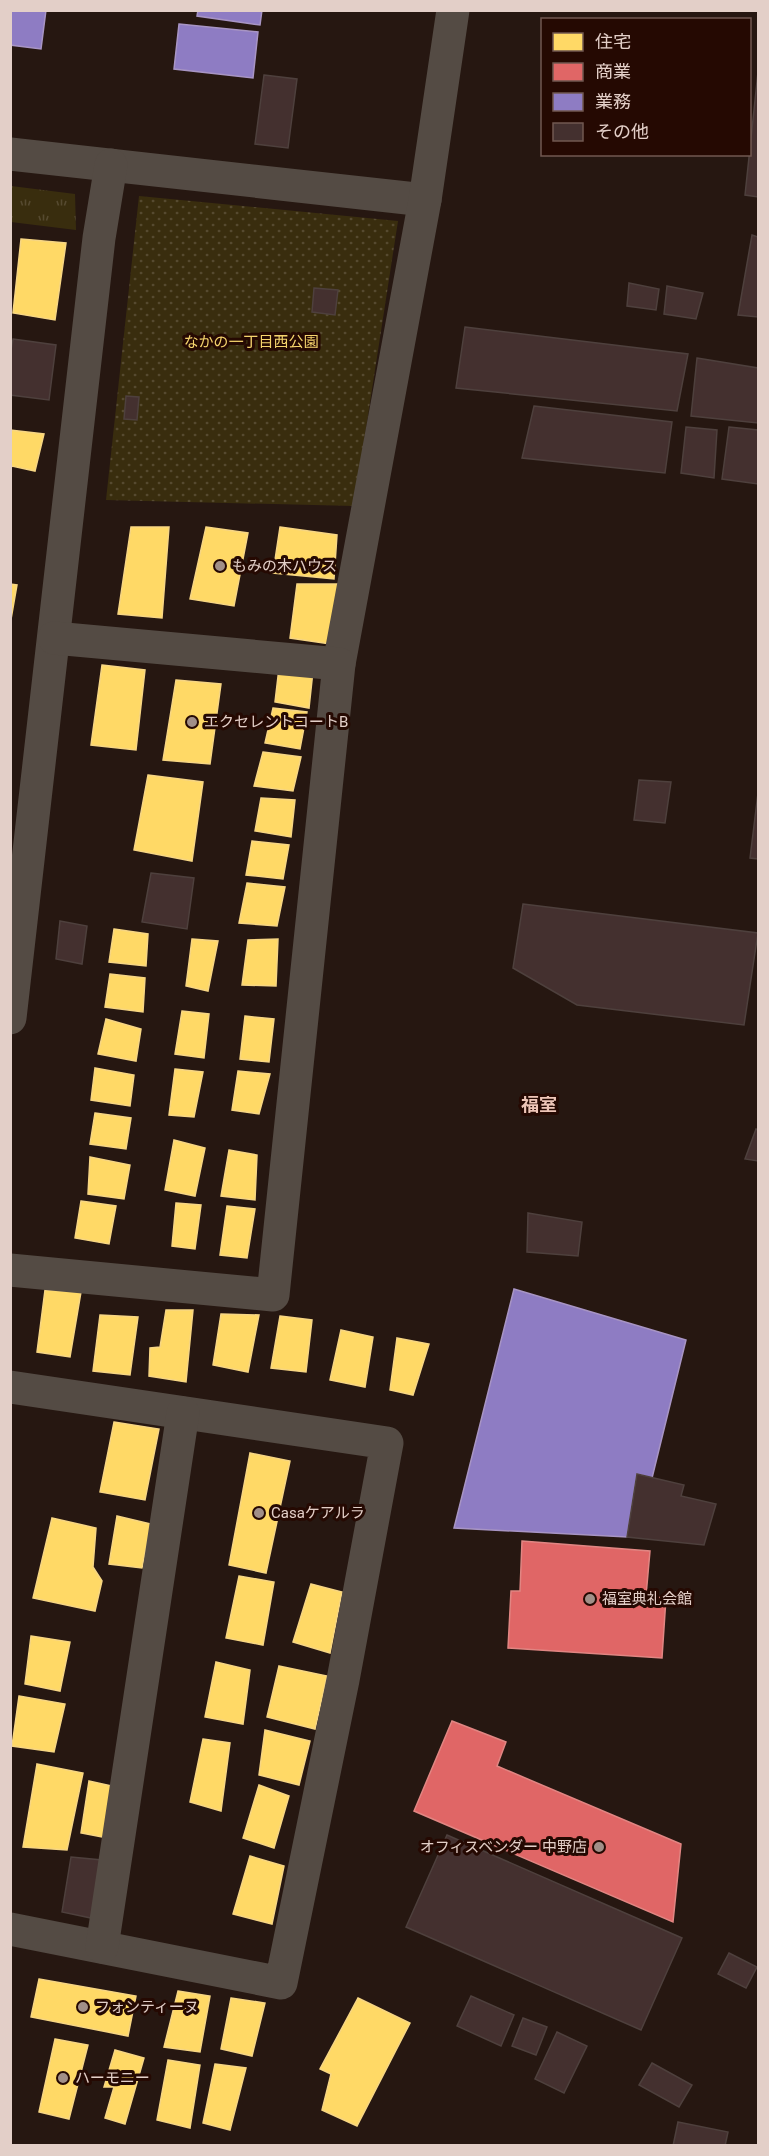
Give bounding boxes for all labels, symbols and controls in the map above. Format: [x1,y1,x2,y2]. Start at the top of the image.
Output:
legend [541,18,751,156]
text: 住宅 [595,31,631,52]
text: 商業 [595,61,631,82]
text: 業務 [595,91,631,112]
text: その他 [595,121,649,142]
park label: なかの一丁目西公園 [183,333,319,351]
place label: もみの木ハウス [232,557,337,575]
marker: もみの木ハウス [213,559,227,573]
place label: エクセレントコートB [204,713,348,731]
marker: エクセレントコートB [185,715,199,729]
district label: 福室 [521,1094,557,1115]
place label: Casaケアルラ [271,1504,365,1522]
marker: Casaケアルラ [252,1506,266,1520]
place label: 福室典礼会館 [602,1590,692,1608]
marker: 福室典礼会館 [583,1592,597,1606]
place label: オフィスベンダー 中野店 [420,1838,587,1856]
marker: オフィスベンダー 中野店 [592,1840,606,1854]
place label: フォンティーヌ [95,1998,199,2016]
marker: フォンティーヌ [76,2000,90,2014]
place label: ハーモニー [75,2069,150,2087]
marker: ハーモニー [56,2071,70,2085]

